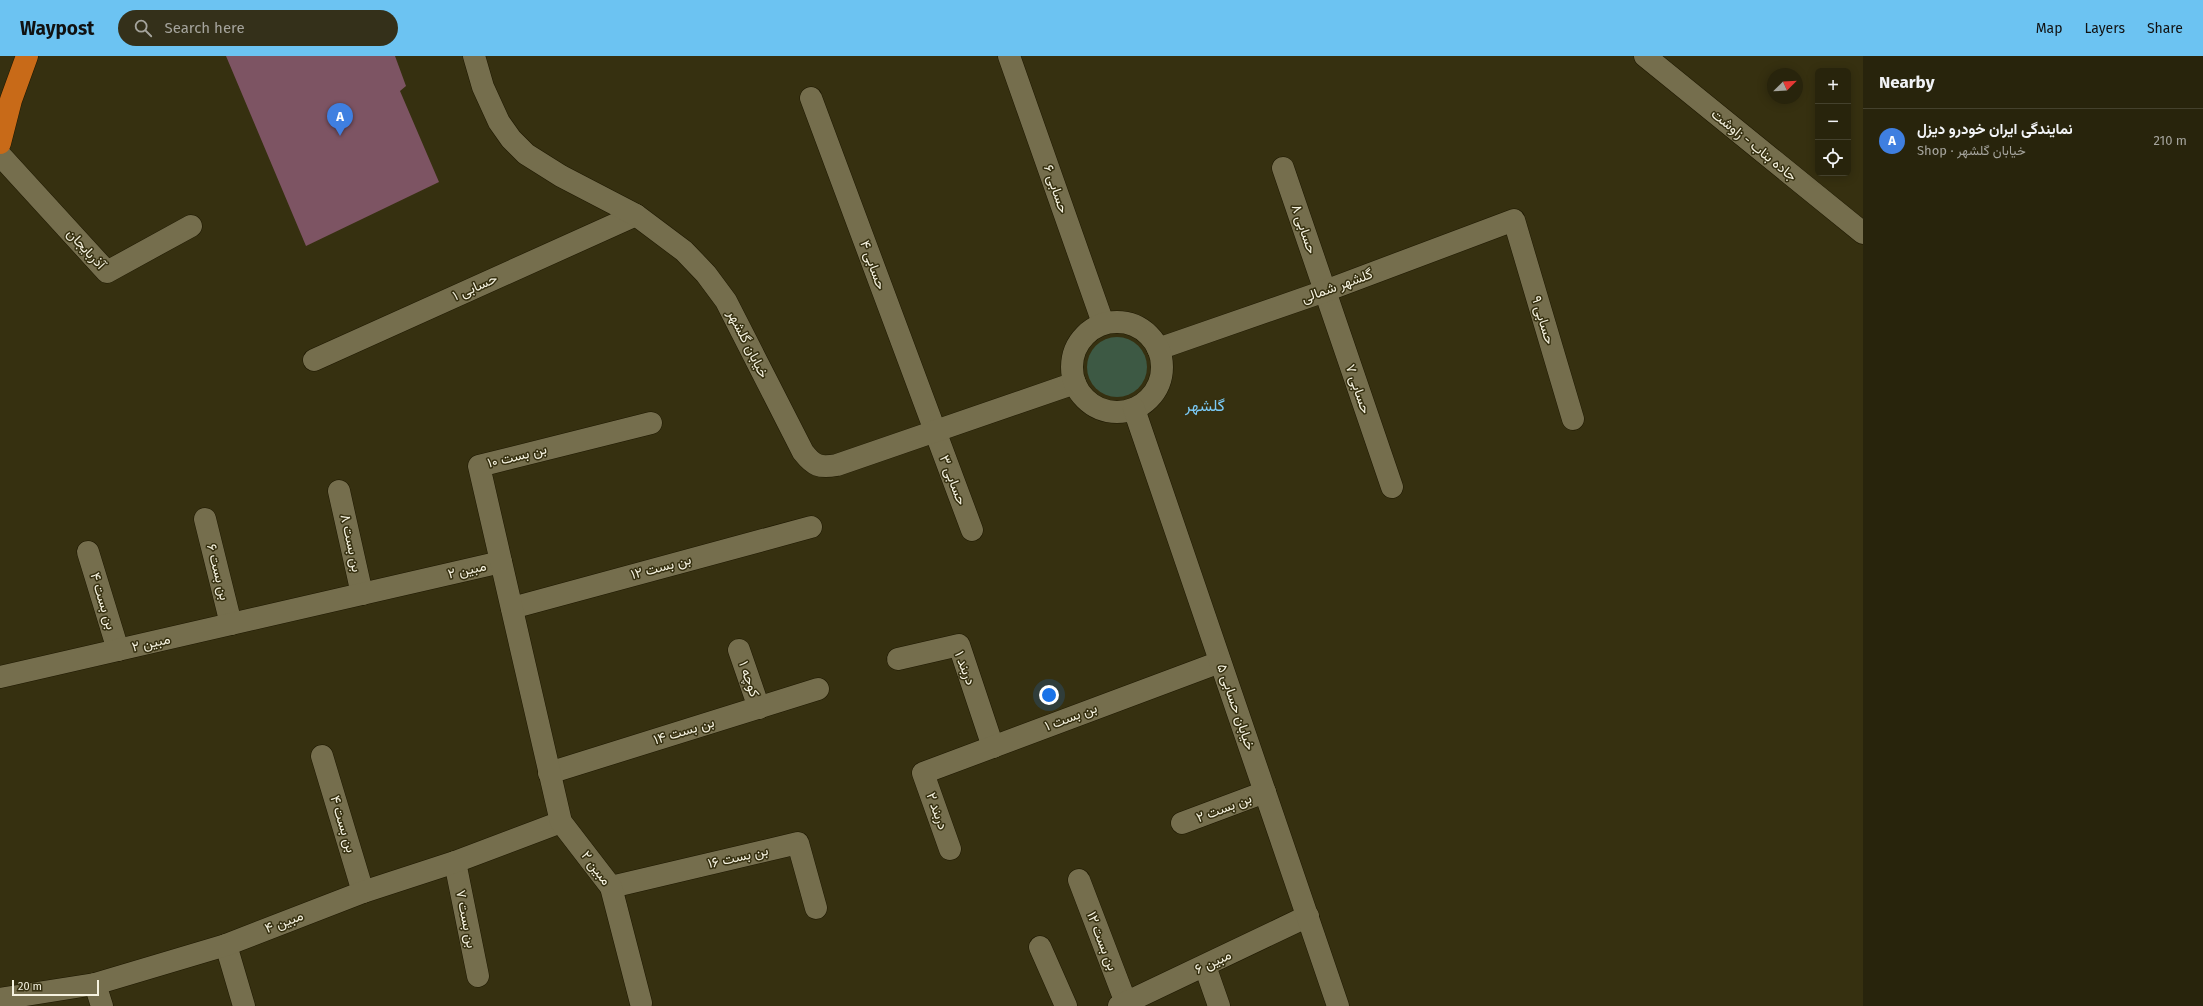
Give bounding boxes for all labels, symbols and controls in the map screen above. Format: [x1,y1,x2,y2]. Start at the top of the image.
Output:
search box [118,10,398,46]
text: Waypost [20,17,94,40]
icon: search [132,17,154,39]
text: Search here [164,19,245,37]
text: Map [2036,20,2062,37]
text: Layers [2084,20,2125,37]
text: Share [2147,20,2183,37]
north arrow [1767,68,1803,104]
map controls [1815,68,1851,176]
button: + [1815,68,1851,104]
text: Nearby [1879,72,1934,93]
pin: A [327,103,353,136]
button: − [1815,104,1851,140]
street label: جاده بناب - زاوشت [1708,105,1800,185]
text: نمایندگی ایران خودرو دیزل [1917,120,2073,138]
text: A [1888,133,1896,148]
text: 210 m [2153,133,2187,148]
button: locate [1815,140,1851,176]
text: Shop · خیابان گلشهر [1917,143,2026,158]
street label: حسابی ۶ [1040,163,1072,215]
street label: حسابی ۸ [1288,202,1320,256]
street label: آذربایجان [63,225,110,274]
street label: حسابی ۴ [856,238,890,292]
street label: گلشهر شمالی [1299,265,1375,307]
street label: حسابی ۱ [450,270,500,304]
street label: حسابی ۹ [1528,294,1558,346]
street label: خیابان گلشهر [723,306,772,381]
street label: حسابی ۷ [1342,362,1374,416]
district label: گلشهر [1184,396,1225,416]
street label: بن بست ۱۰ [486,440,548,472]
street label: حسابی ۳ [936,453,970,507]
street label: بن بست ۸ [337,512,365,574]
street label: بن بست ۶ [203,542,233,602]
street label: بن بست ۱۲ [629,551,693,583]
street label: مبین ۲ [446,557,488,583]
street label: بن بست ۴ [86,570,120,632]
street label: مبین ۲ [130,630,172,656]
street label: دربند ۱ [951,649,979,688]
street label: کوچه ۱ [734,659,763,700]
street label: خیابان حسابی ۵ [1213,661,1259,753]
your location [1039,685,1059,705]
street label: بن بست ۱ [1042,699,1100,735]
street label: بن بست ۱۴ [652,714,716,748]
street label: دربند ۲ [922,790,952,832]
street label: بن بست ۲ [1194,790,1254,826]
street label: بن بست ۴ [326,793,360,855]
street label: بن بست ۱۶ [706,842,770,872]
street label: مبین ۲ [577,847,615,889]
street label: بن بست ۷ [452,888,480,950]
street label: مبین ۴ [262,907,306,937]
street label: بن بست ۱۲ [1083,909,1121,973]
street label: مبین ۶ [1192,946,1234,978]
scale bar [12,978,99,997]
text: 20 m [18,980,42,993]

